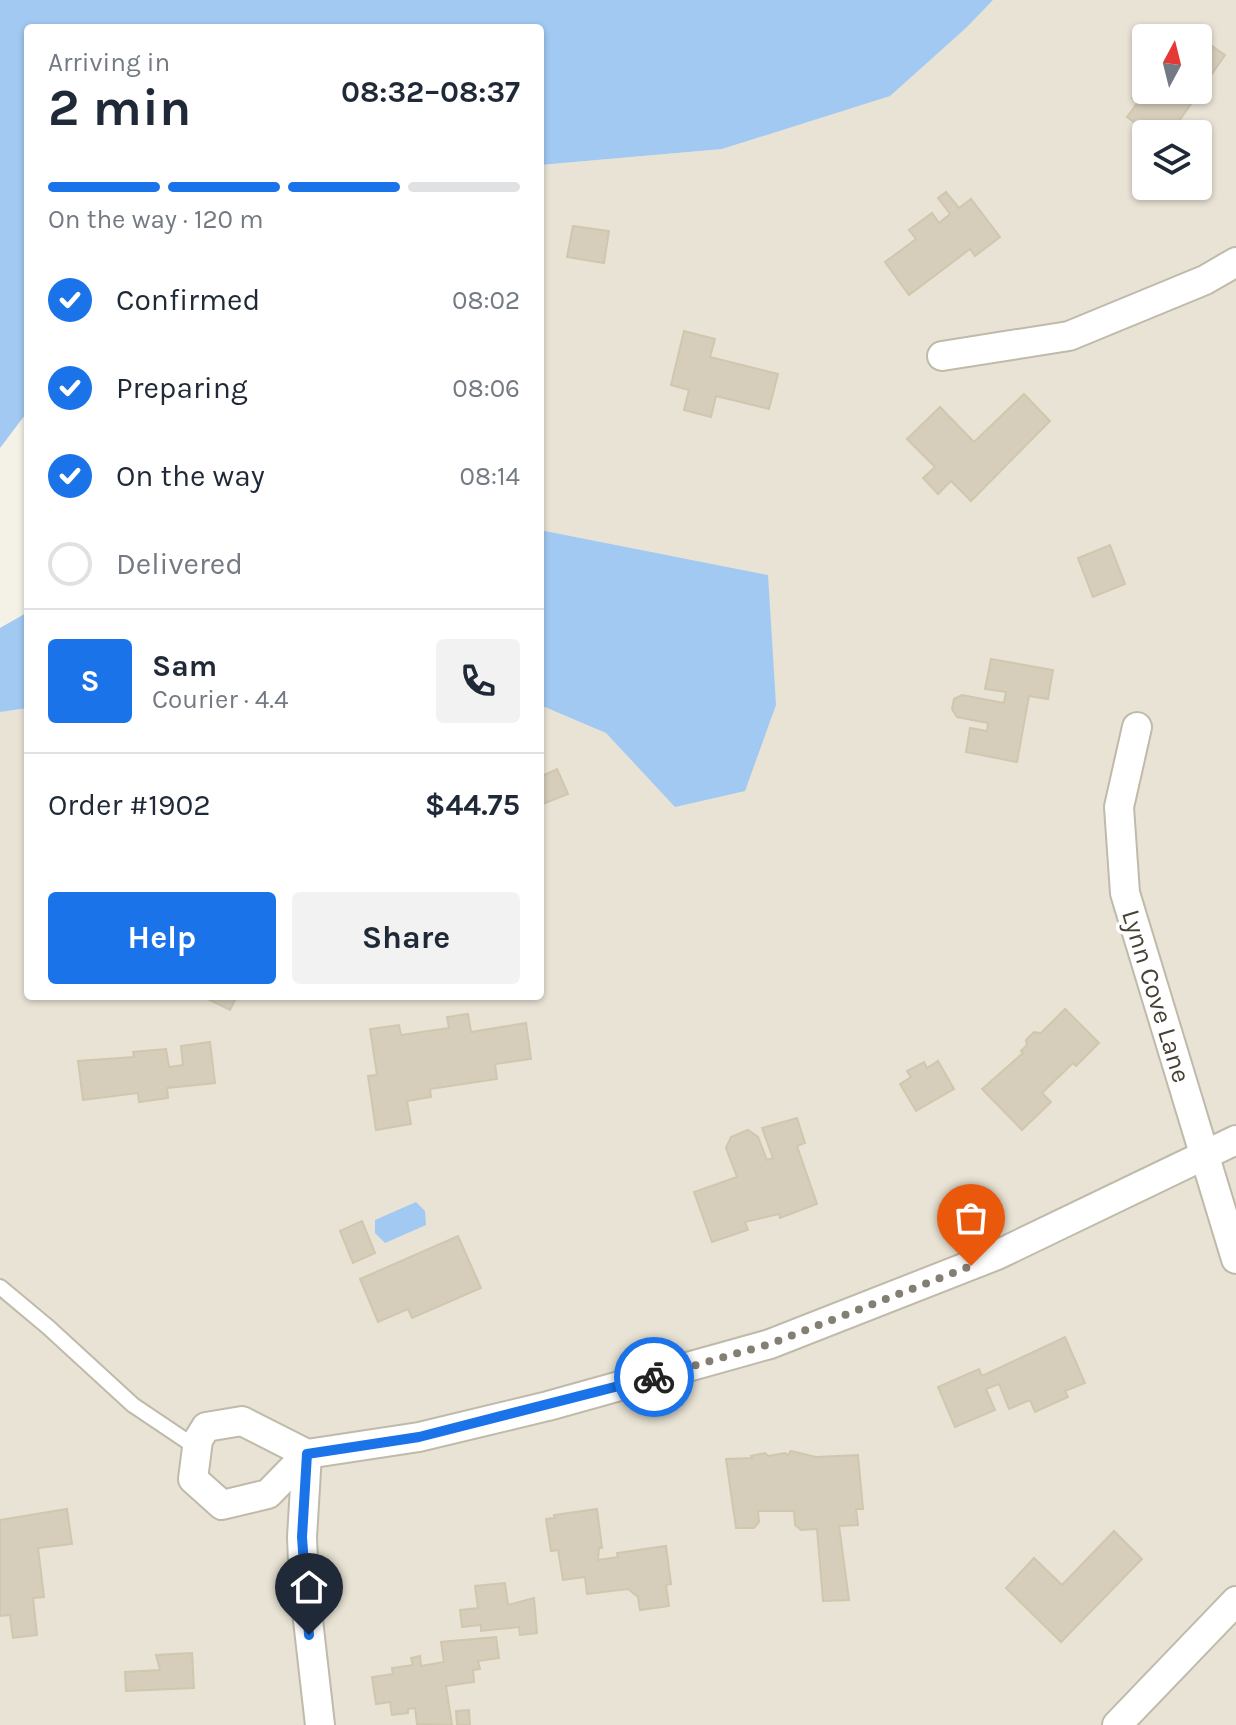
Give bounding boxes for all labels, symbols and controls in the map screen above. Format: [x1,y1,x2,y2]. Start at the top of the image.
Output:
north arrow [1132,24,1212,104]
map controls [1132,24,1212,200]
text: Arriving in [48,47,170,78]
text: 08:32–08:37 [341,74,520,110]
text: 2 min [48,77,191,138]
button: layers [1132,120,1212,200]
text: On the way · 120 m [48,204,263,235]
icon: check [48,278,92,322]
text: Confirmed [116,282,260,318]
text: 08:02 [452,285,520,316]
icon: check [48,366,92,410]
text: Preparing [116,370,248,406]
text: 08:06 [452,373,520,404]
icon: check [48,454,92,498]
text: On the way [116,458,265,494]
text: 08:14 [459,461,520,492]
text: Delivered [116,546,243,582]
button: phone [436,639,520,723]
text: Sam [152,648,217,684]
text: S [80,663,100,699]
text: Courier · 4.4 [152,684,288,715]
text: Order #1902 [48,787,211,823]
text: $44.75 [425,787,520,823]
button: Help [48,892,276,984]
button: Share [292,892,520,984]
street label: Lynn Cove Lane [1115,906,1197,1086]
pin [937,1184,1005,1266]
icon: bag [949,1196,993,1240]
courier [614,1337,694,1417]
icon: bike [632,1355,676,1399]
pin [275,1553,343,1635]
icon: home [287,1565,331,1609]

